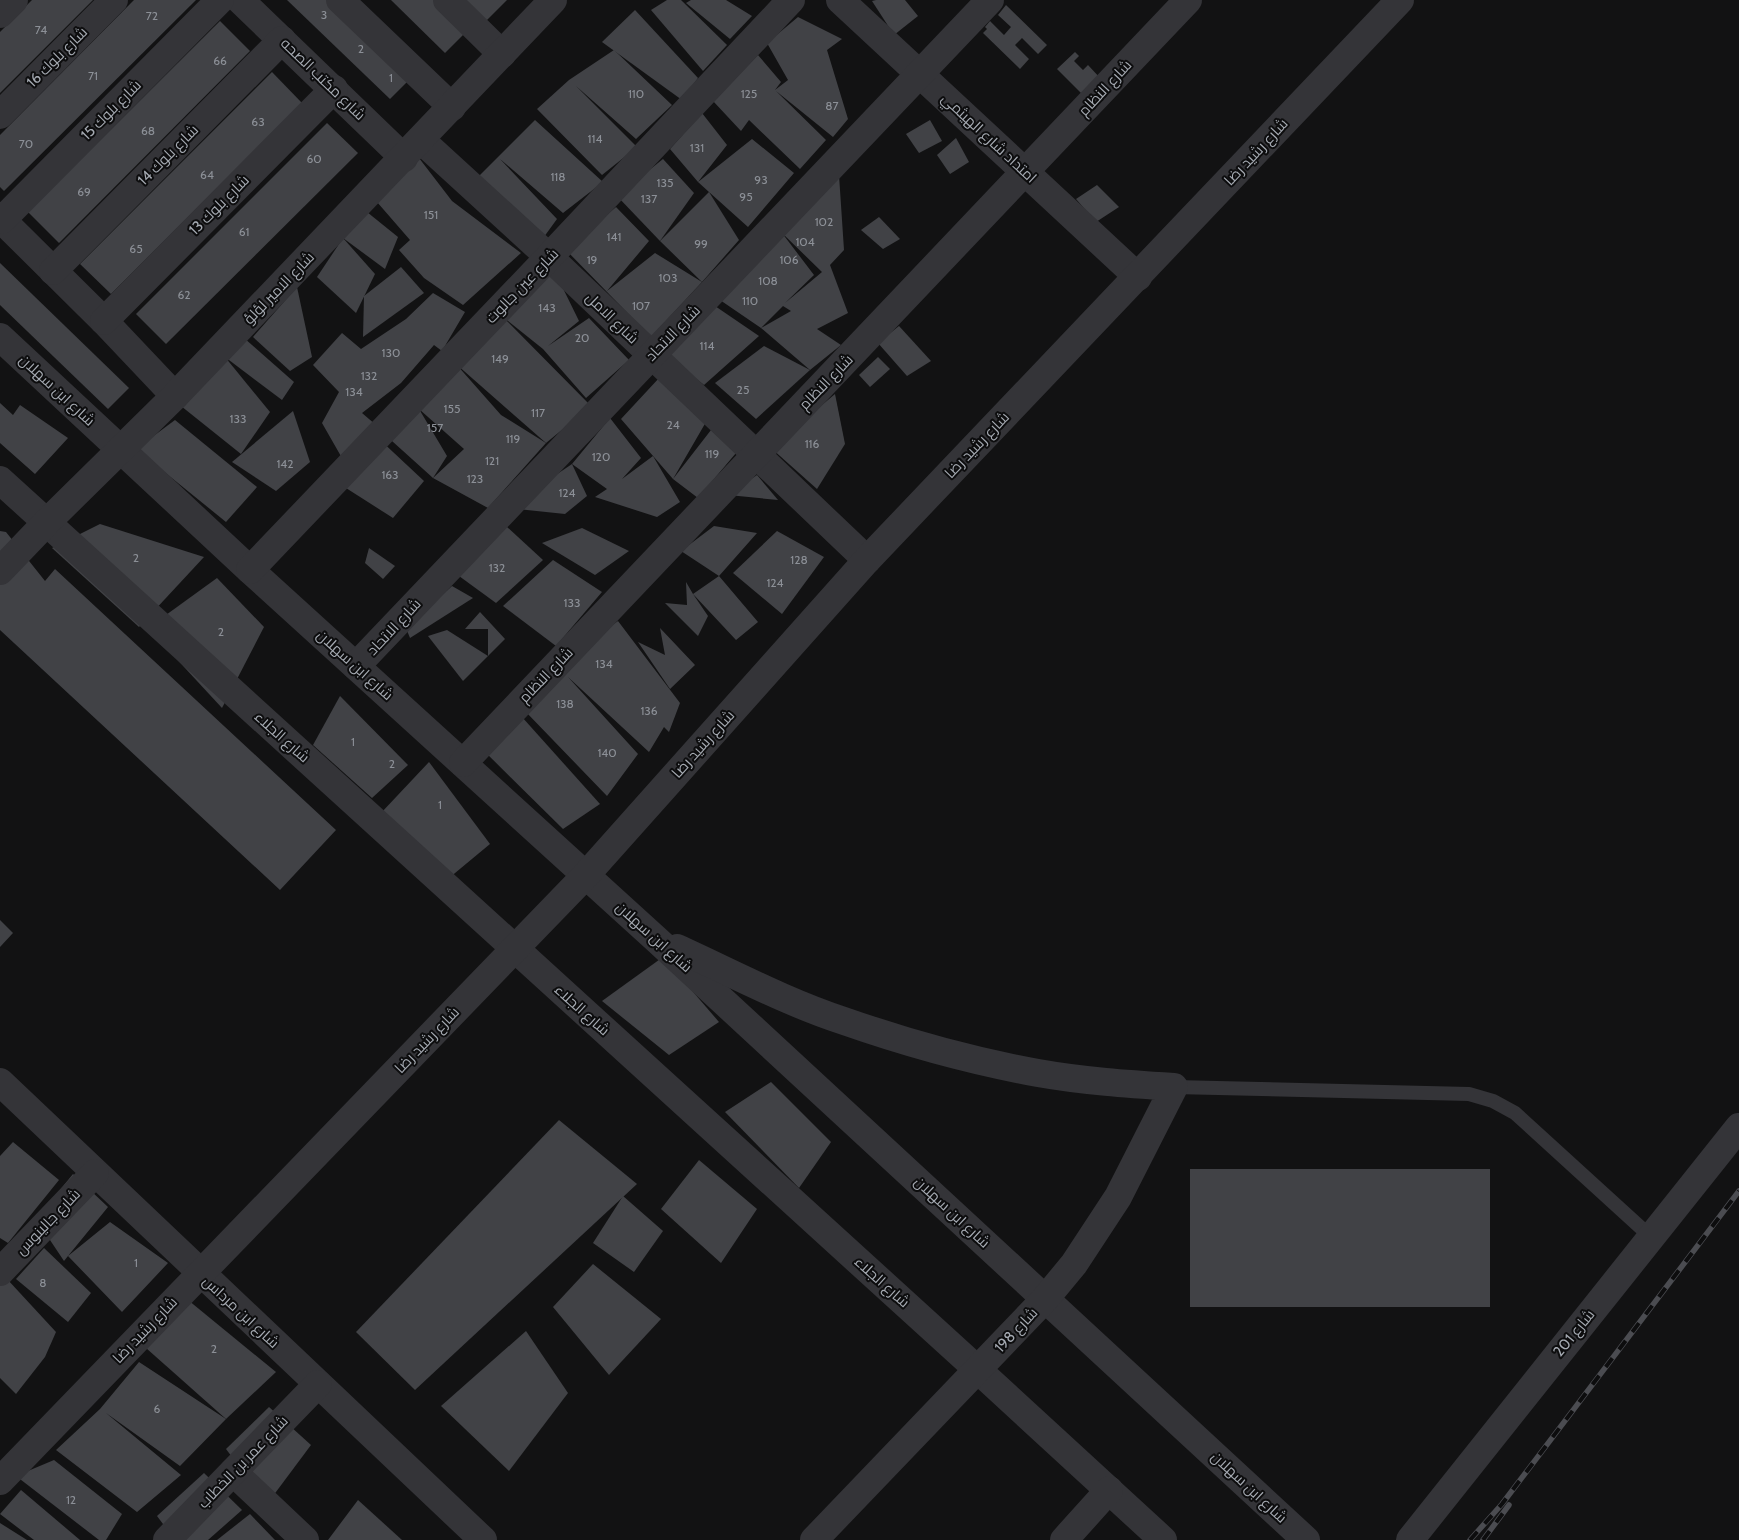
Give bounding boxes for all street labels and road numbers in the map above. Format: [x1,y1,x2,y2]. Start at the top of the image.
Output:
street label: شارع بلوك 16 [23,23,92,92]
street label: شارع مكتب الصحه [276,34,369,125]
street label: شارع النظام [1075,56,1137,121]
street label: شارع بلوك 15 [77,76,146,145]
street label: امتداد شارع الهيثمي [936,89,1040,189]
street label: شارع رشيد رضا [1220,115,1293,191]
street label: شارع بلوك 14 [134,121,204,191]
street label: شارع بلوك 13 [185,171,254,240]
street label: شارع عين جالوت [482,245,564,329]
street label: شارع الامير لؤلؤ [240,248,319,329]
street label: شارع الامل [581,289,642,349]
street label: شارع الاتحاد [642,301,706,366]
street label: شارع ابن سهلان [14,350,99,431]
street label: شارع النظام [795,351,858,415]
street label: شارع رشيد رضا [941,408,1015,483]
street label: شارع الاتحاد [363,595,426,660]
street label: شارع ابن سهلان [312,626,397,706]
street label: شارع النظام [515,644,578,708]
street label: شارع رشيد رضا [668,706,740,783]
street label: شارع الجلاء [249,708,313,768]
street label: شارع ابن سهلان [611,898,696,978]
street label: شارع الجلاء [549,981,613,1041]
street label: شارع رشيد رضا [391,1003,465,1078]
street label: شارع ابن سهلان [909,1172,994,1253]
street label: شارع جالينوس [12,1185,85,1260]
street label: شارع الجلاء [849,1253,913,1313]
street label: شارع ابن مرداس [198,1272,283,1353]
street label: شارع رشيد رضا [109,1293,183,1368]
street label: شارع 198 [991,1304,1043,1358]
street label: شارع 201 [1549,1306,1600,1362]
street label: شارع عمر بن الخطاب [194,1412,293,1513]
street label: شارع ابن سهلان [1206,1447,1291,1528]

